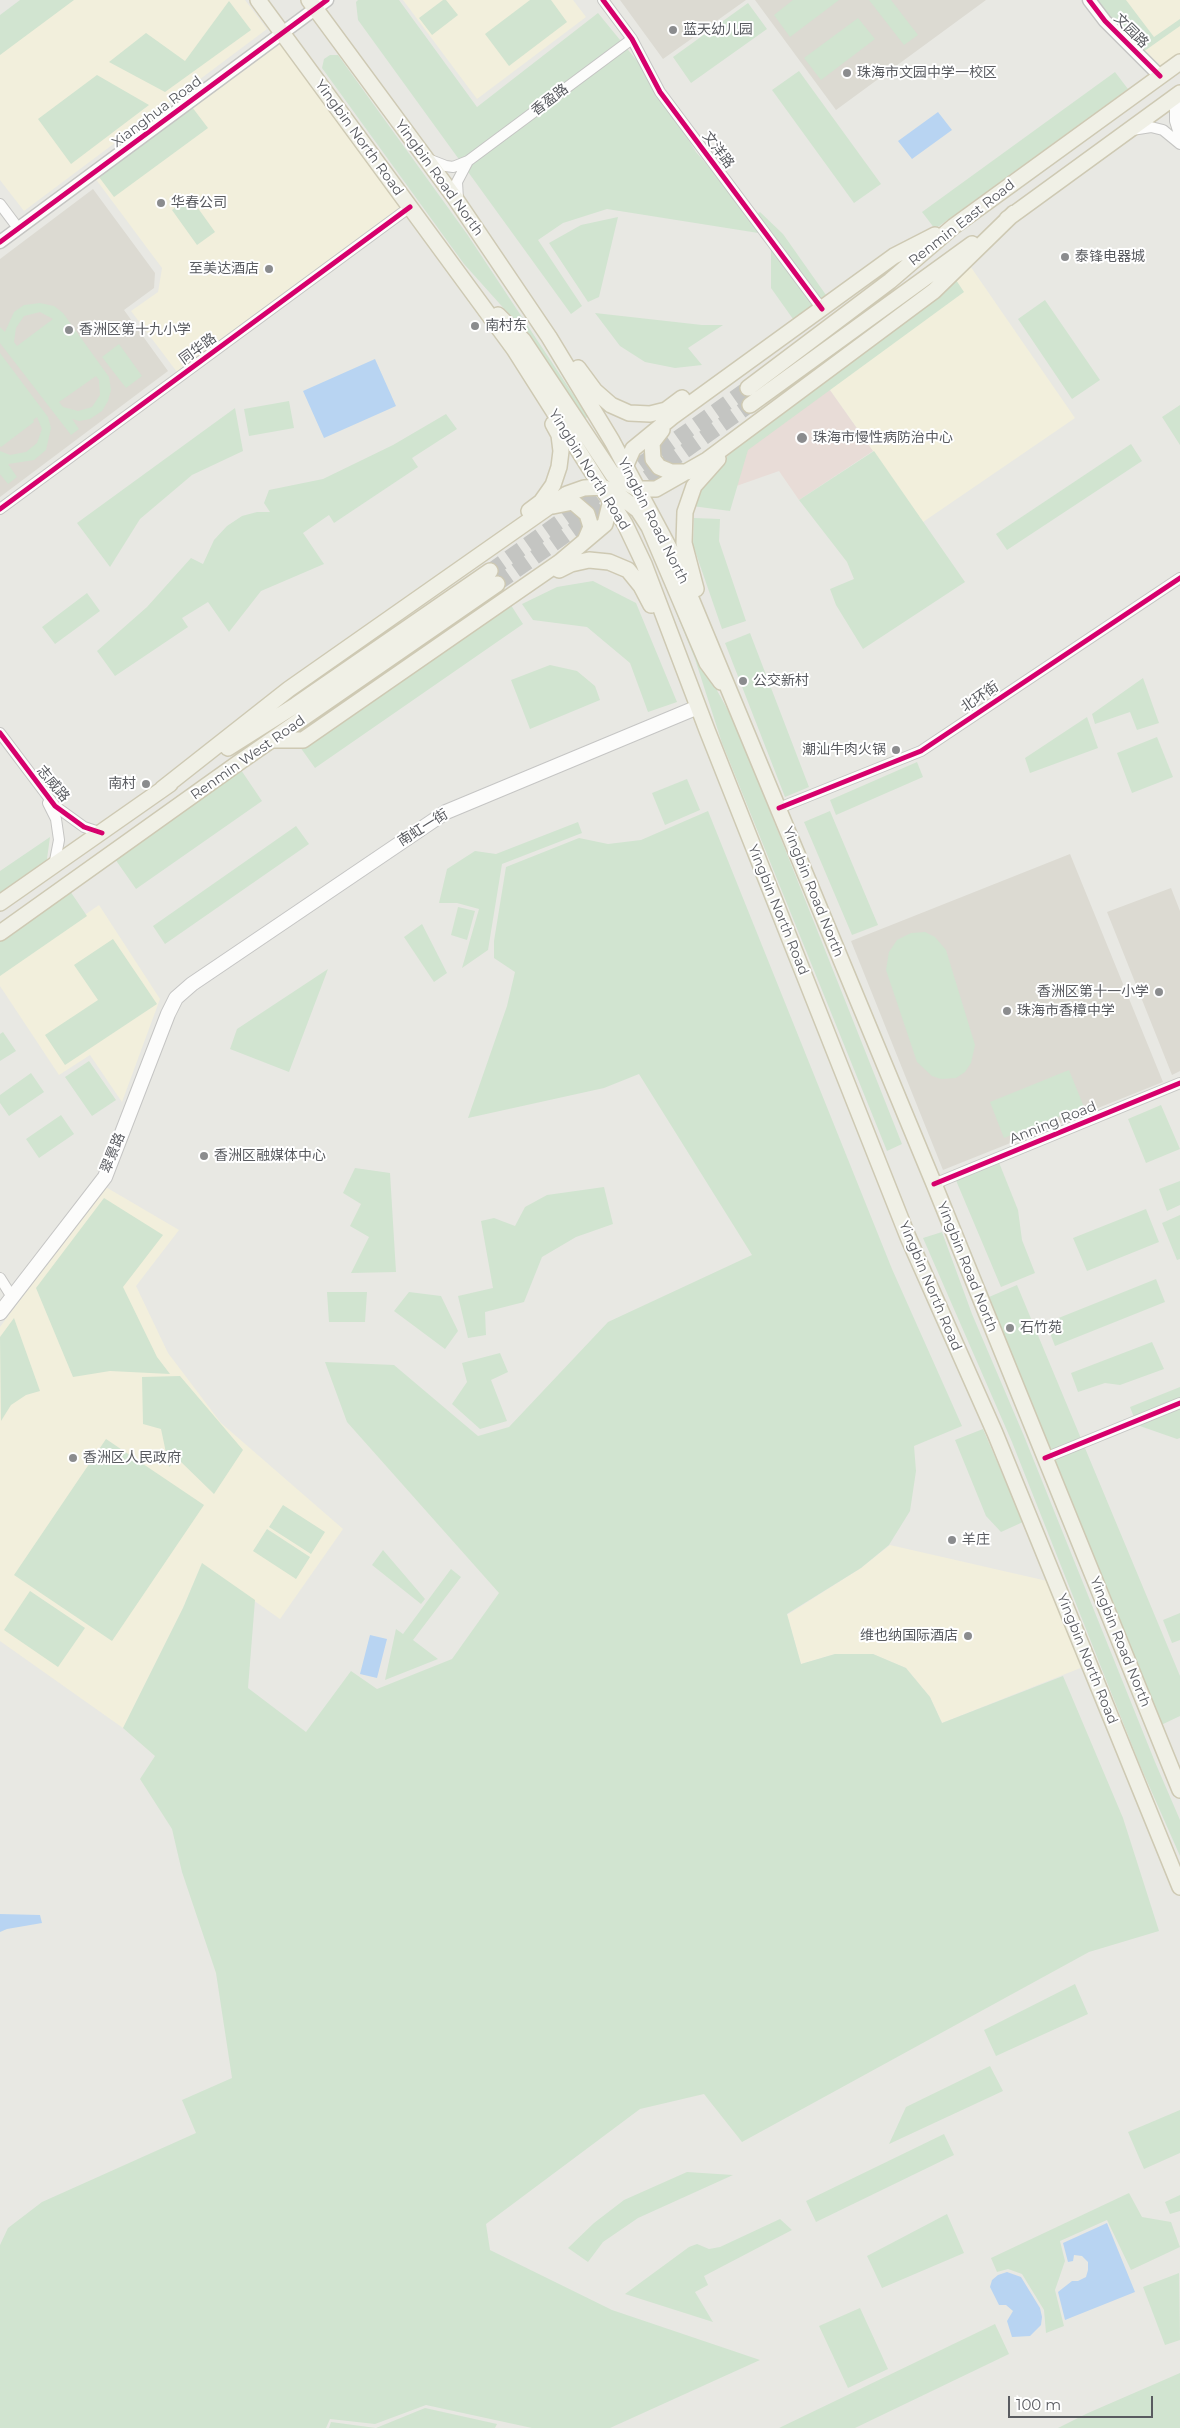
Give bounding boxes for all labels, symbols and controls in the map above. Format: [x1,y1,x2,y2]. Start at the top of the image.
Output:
street label: 文园路 [1110,10,1152,52]
place label: 蓝天幼儿园 [683,22,753,38]
marker: 蓝天幼儿园 [667,24,679,36]
place label: 珠海市文园中学一校区 [857,65,997,81]
marker: 珠海市文园中学一校区 [841,67,853,79]
street label: Xianghua Road [109,73,205,151]
street label: Yingbin North Road [311,77,407,199]
street label: 香盈路 [528,81,572,119]
street label: Yingbin Road North [391,117,487,239]
street label: 文洋路 [699,128,737,172]
street label: Renmin East Road [906,176,1018,270]
place label: 华春公司 [171,195,227,211]
marker: 华春公司 [155,197,167,209]
place label: 泰锋电器城 [1075,249,1145,265]
marker: 泰锋电器城 [1059,251,1071,263]
place label: 至美达酒店 [189,261,259,277]
marker: 至美达酒店 [263,263,275,275]
place label: 南村东 [485,318,527,334]
marker: 南村东 [469,320,481,332]
place label: 香洲区第十九小学 [79,322,191,338]
marker: 香洲区第十九小学 [63,324,75,336]
street label: 同华路 [176,330,220,368]
street label: Yingbin North Road [545,406,633,534]
place label: 珠海市慢性病防治中心 [813,430,953,446]
marker: 珠海市慢性病防治中心 [795,431,809,445]
street label: Yingbin Road North [614,455,692,587]
place label: 公交新村 [753,673,809,689]
marker: 公交新村 [737,675,749,687]
street label: 北环街 [958,678,1002,716]
street label: Renmin West Road [188,712,308,804]
place label: 潮汕牛肉火锅 [802,742,886,758]
marker: 潮汕牛肉火锅 [890,744,902,756]
street label: 志威路 [33,763,73,805]
place label: 南村 [108,776,136,792]
marker: 南村 [140,778,152,790]
street label: 南虹一街 [395,806,451,850]
street label: Yingbin Road North [779,824,847,960]
street label: Yingbin North Road [744,842,812,978]
place label: 香洲区第十一小学 [1037,984,1149,1000]
marker: 香洲区第十一小学 [1153,986,1165,998]
place label: 珠海市香樟中学 [1017,1003,1115,1019]
marker: 珠海市香樟中学 [1001,1005,1013,1017]
street label: Anning Road [1007,1098,1099,1148]
street label: 翠景路 [97,1130,129,1176]
place label: 香洲区融媒体中心 [214,1148,326,1164]
marker: 香洲区融媒体中心 [198,1150,210,1162]
street label: Yingbin Road North [933,1199,1001,1335]
street label: Yingbin North Road [895,1219,965,1353]
place label: 石竹苑 [1020,1320,1062,1336]
marker: 石竹苑 [1004,1322,1016,1334]
place label: 香洲区人民政府 [83,1450,181,1466]
marker: 香洲区人民政府 [67,1452,79,1464]
place label: 羊庄 [962,1532,990,1548]
marker: 羊庄 [946,1534,958,1546]
street label: Yingbin Road North [1086,1574,1154,1710]
street label: Yingbin North Road [1053,1591,1121,1727]
place label: 维也纳国际酒店 [860,1628,958,1644]
marker: 维也纳国际酒店 [962,1630,974,1642]
scale bar [1010,2386,1155,2418]
text: 100 m [1016,2395,1061,2414]

